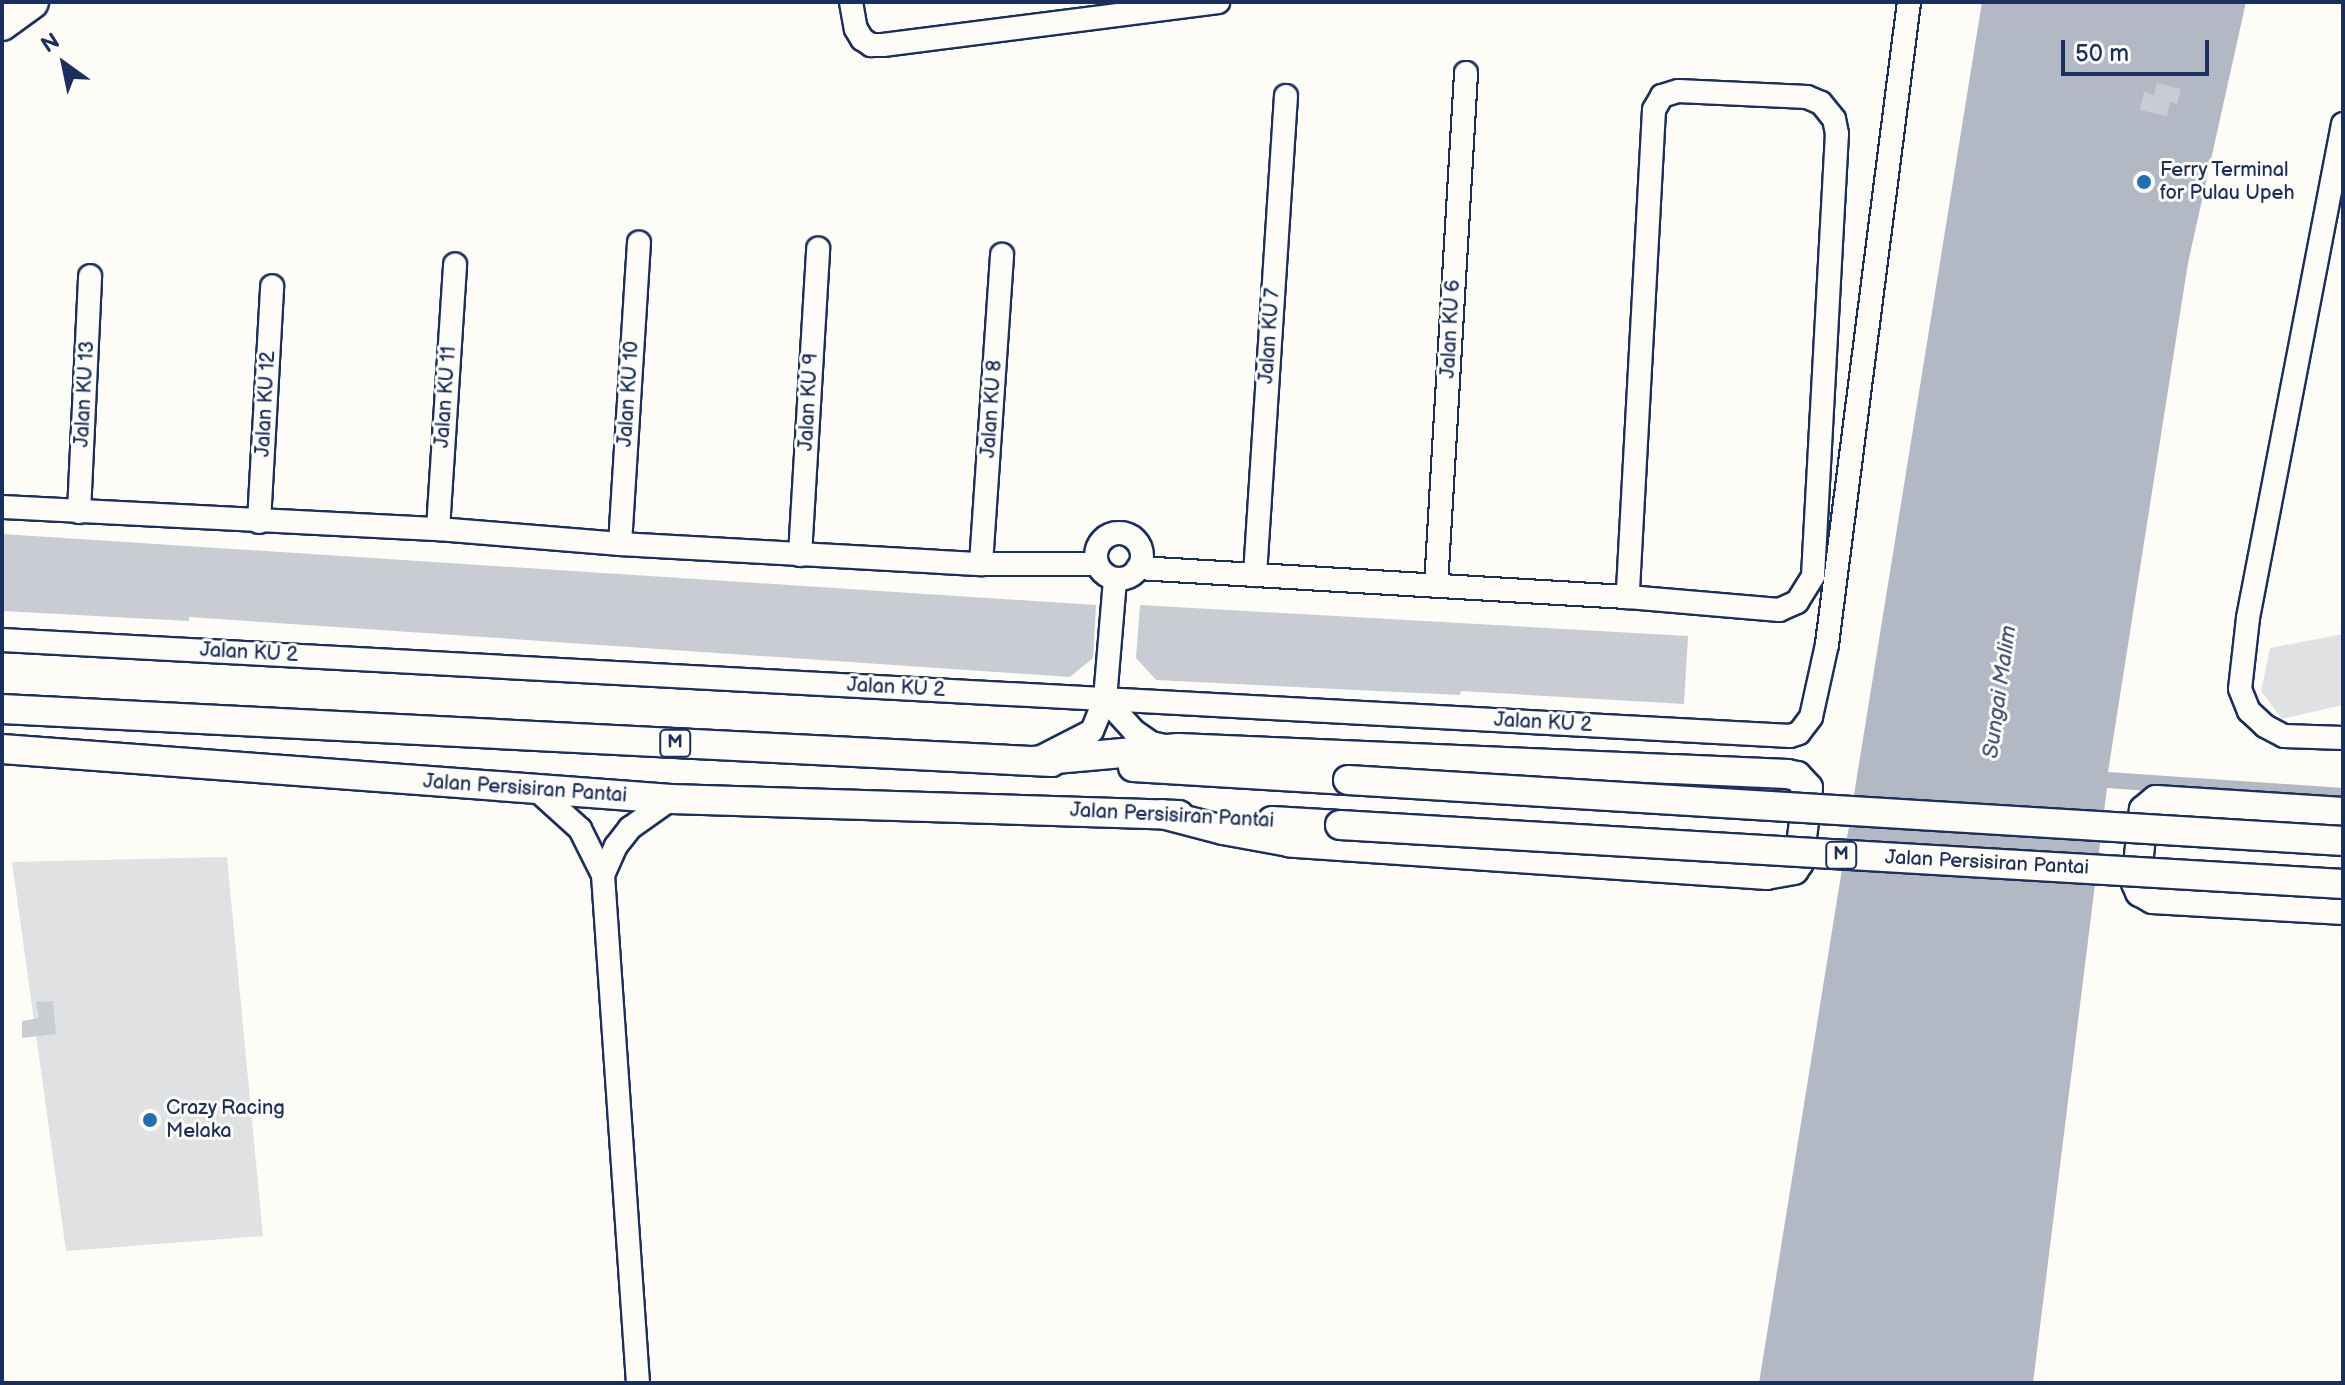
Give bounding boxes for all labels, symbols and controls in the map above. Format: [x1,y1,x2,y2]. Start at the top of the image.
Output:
north arrow [24,24,104,104]
scale bar [2065,24,2213,74]
text: N [36,28,65,59]
text: 50 m [2075,39,2129,68]
place label: Ferry Terminal for Pulau Upeh [2160,158,2294,205]
marker: Ferry Terminal for Pulau Upeh [2135,173,2153,191]
street label: Jalan KU 6 [1436,279,1466,379]
street label: Jalan KU 7 [1255,287,1285,385]
street label: Jalan KU 13 [70,340,100,448]
street label: Jalan KU 10 [613,340,645,448]
street label: Jalan KU 11 [430,345,462,449]
street label: Jalan KU 12 [251,350,281,458]
street label: Jalan KU 9 [794,352,824,452]
street label: Jalan KU 8 [977,359,1007,459]
water label: Sungai Malim [1978,624,2022,760]
street label: Jalan KU 2 [199,638,299,668]
street label: Jalan KU 2 [846,673,946,703]
street label: Jalan KU 2 [1493,708,1593,738]
road number: M [659,729,691,757]
street label: Jalan Persisiran Pantai [422,770,628,808]
street label: Jalan Persisiran Pantai [1069,799,1275,833]
road number: M [1825,841,1857,869]
street label: Jalan Persisiran Pantai [1884,846,2090,880]
place label: Crazy Racing Melaka [166,1096,286,1143]
marker: Crazy Racing Melaka [141,1111,159,1129]

